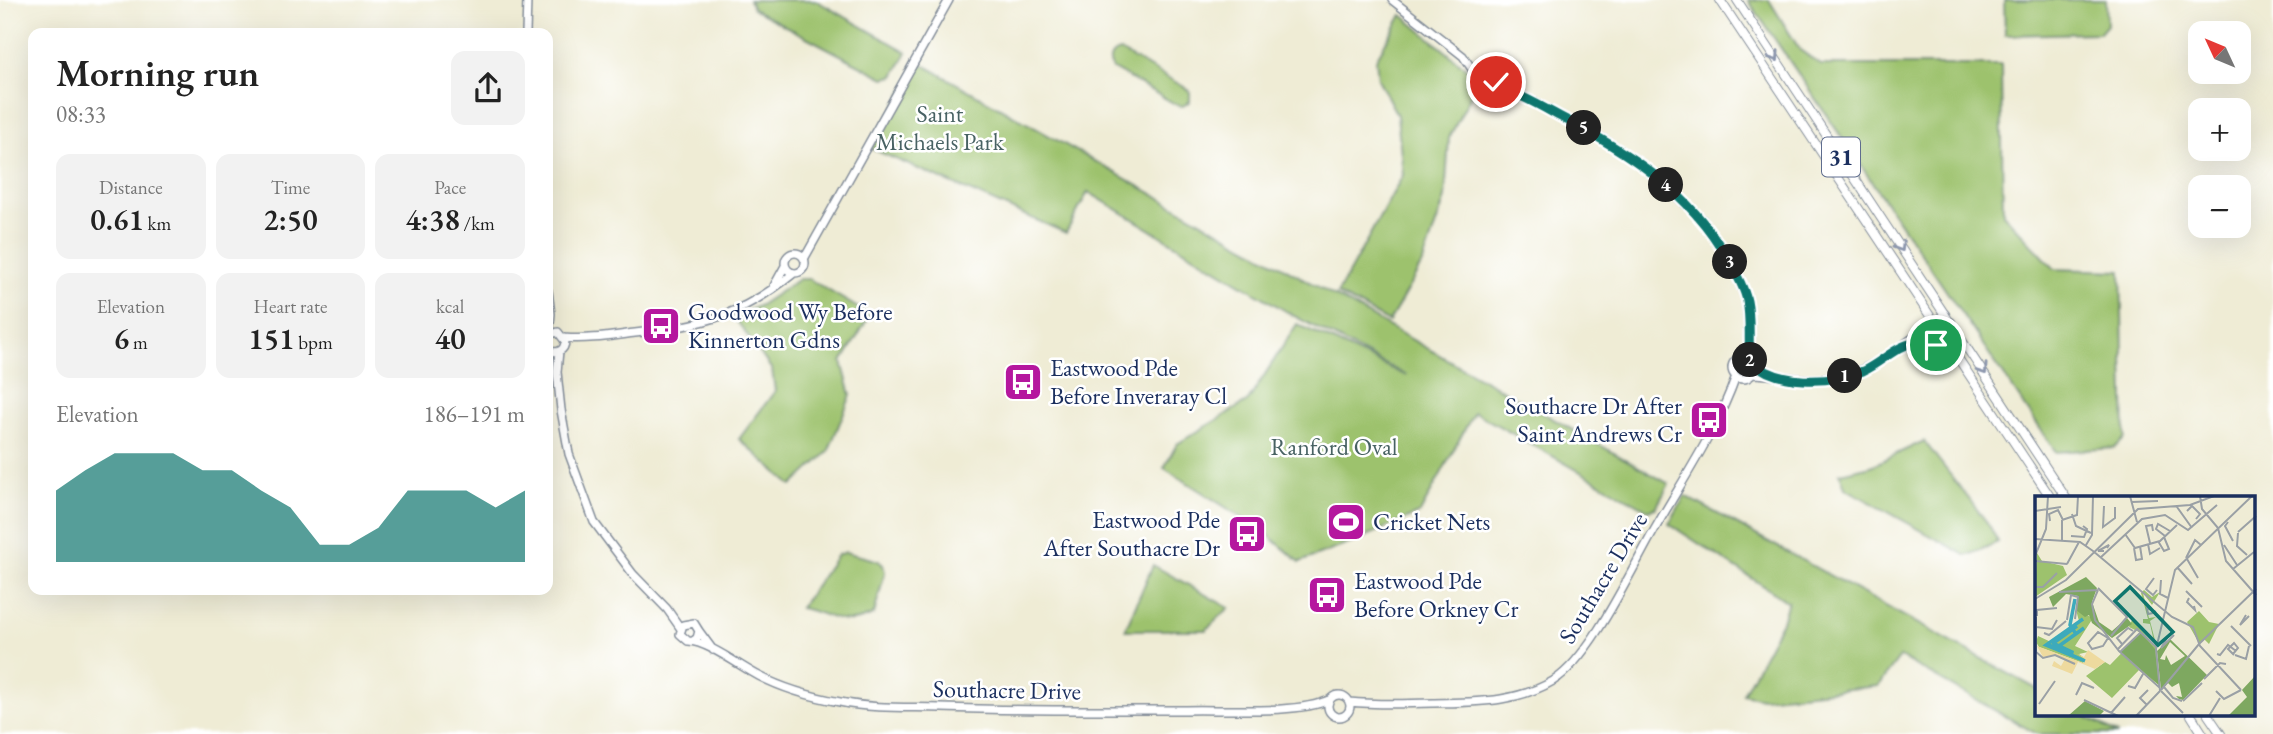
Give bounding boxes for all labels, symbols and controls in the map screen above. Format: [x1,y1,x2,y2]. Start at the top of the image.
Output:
north arrow [2188,21,2250,84]
map controls [2188,21,2251,238]
text: Morning run [56,48,259,97]
one-way arrow [1766,49,1779,62]
button: share [451,51,525,125]
pin [1466,52,1526,112]
icon: check [1477,63,1515,101]
park label: Saint Michaels Park [876,98,1005,157]
button: + [2188,98,2251,161]
text: 08:33 [56,99,106,129]
pin: 5 [1566,110,1602,146]
text: 5 [1578,115,1589,140]
road number: 31 [1822,138,1860,176]
pin: 4 [1648,168,1684,202]
text: 4 [1660,172,1671,197]
text: Distance [99,175,163,200]
text: Time [271,175,310,200]
text: Pace [434,175,466,200]
button: − [2188,175,2251,238]
text: 0.61 [90,200,144,239]
text: 2:50 [263,200,318,239]
text: 4:38 [405,200,460,239]
text: km [144,211,171,236]
text: /km [460,211,495,236]
one-way arrow [1891,239,1904,252]
pin: 3 [1712,244,1748,280]
text: 3 [1724,249,1735,274]
text: Elevation [97,294,165,319]
text: Heart rate [254,294,327,319]
text: kcal [436,294,464,319]
place label: Goodwood Wy Before Kinnerton Gdns [688,296,893,355]
bus stop icon: Goodwood Wy Before Kinnerton Gdns [640,305,682,347]
pin [1906,315,1966,375]
text: 6 [114,319,129,358]
text: 151 [248,319,294,358]
text: 40 [435,319,466,358]
icon: arrive [1917,326,1955,364]
text: m [129,330,148,355]
text: bpm [294,330,333,355]
pin: 2 [1732,342,1768,378]
text: 2 [1744,347,1755,372]
place label: Eastwood Pde Before Inveraray Cl [1050,352,1227,411]
pin: 1 [1828,358,1862,394]
bus stop icon: Eastwood Pde Before Inveraray Cl [1002,361,1044,403]
one-way arrow [1975,362,1988,375]
text: 1 [1839,363,1850,388]
place label: Southacre Dr After Saint Andrews Cr [1505,390,1682,449]
text: Elevation [56,399,139,429]
text: 186–191 m [424,399,525,429]
bus stop icon: Southacre Dr After Saint Andrews Cr [1688,399,1730,441]
park label: Ranford Oval [1270,431,1398,462]
inset map [2035,496,2256,716]
sports icon: Cricket Nets [1325,501,1367,543]
place label: Eastwood Pde After Southacre Dr [1042,504,1220,563]
place label: Cricket Nets [1373,506,1490,537]
street label: Southacre Drive [1551,506,1654,649]
bus stop icon: Eastwood Pde After Southacre Dr [1226,513,1268,555]
place label: Eastwood Pde Before Orkney Cr [1354,565,1519,624]
bus stop icon: Eastwood Pde Before Orkney Cr [1306,574,1348,616]
street label: Southacre Drive [933,673,1081,706]

